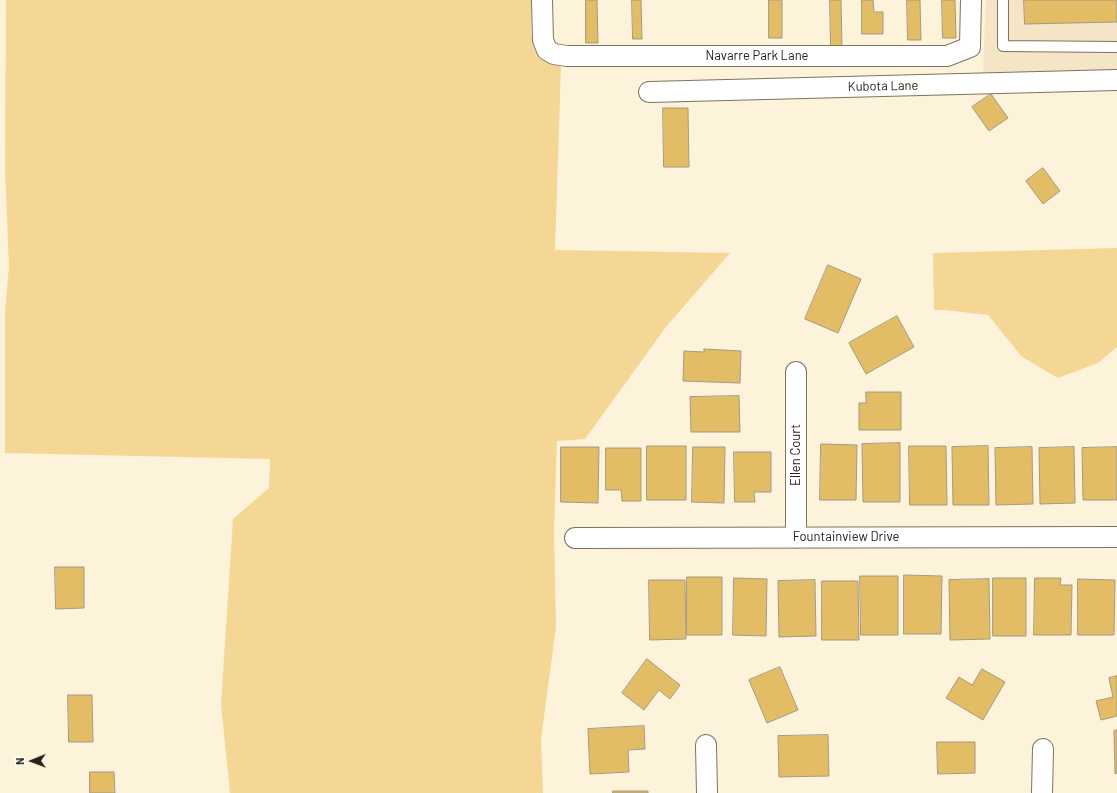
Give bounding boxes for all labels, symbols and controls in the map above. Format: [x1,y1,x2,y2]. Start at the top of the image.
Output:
street label: Navarre Park Lane [706,48,808,64]
street label: Kubota Lane [847,78,919,94]
street label: Ellen Court [788,424,804,486]
street label: Fountainview Drive [793,529,899,545]
north arrow [12,741,52,781]
text: N [13,757,26,765]

